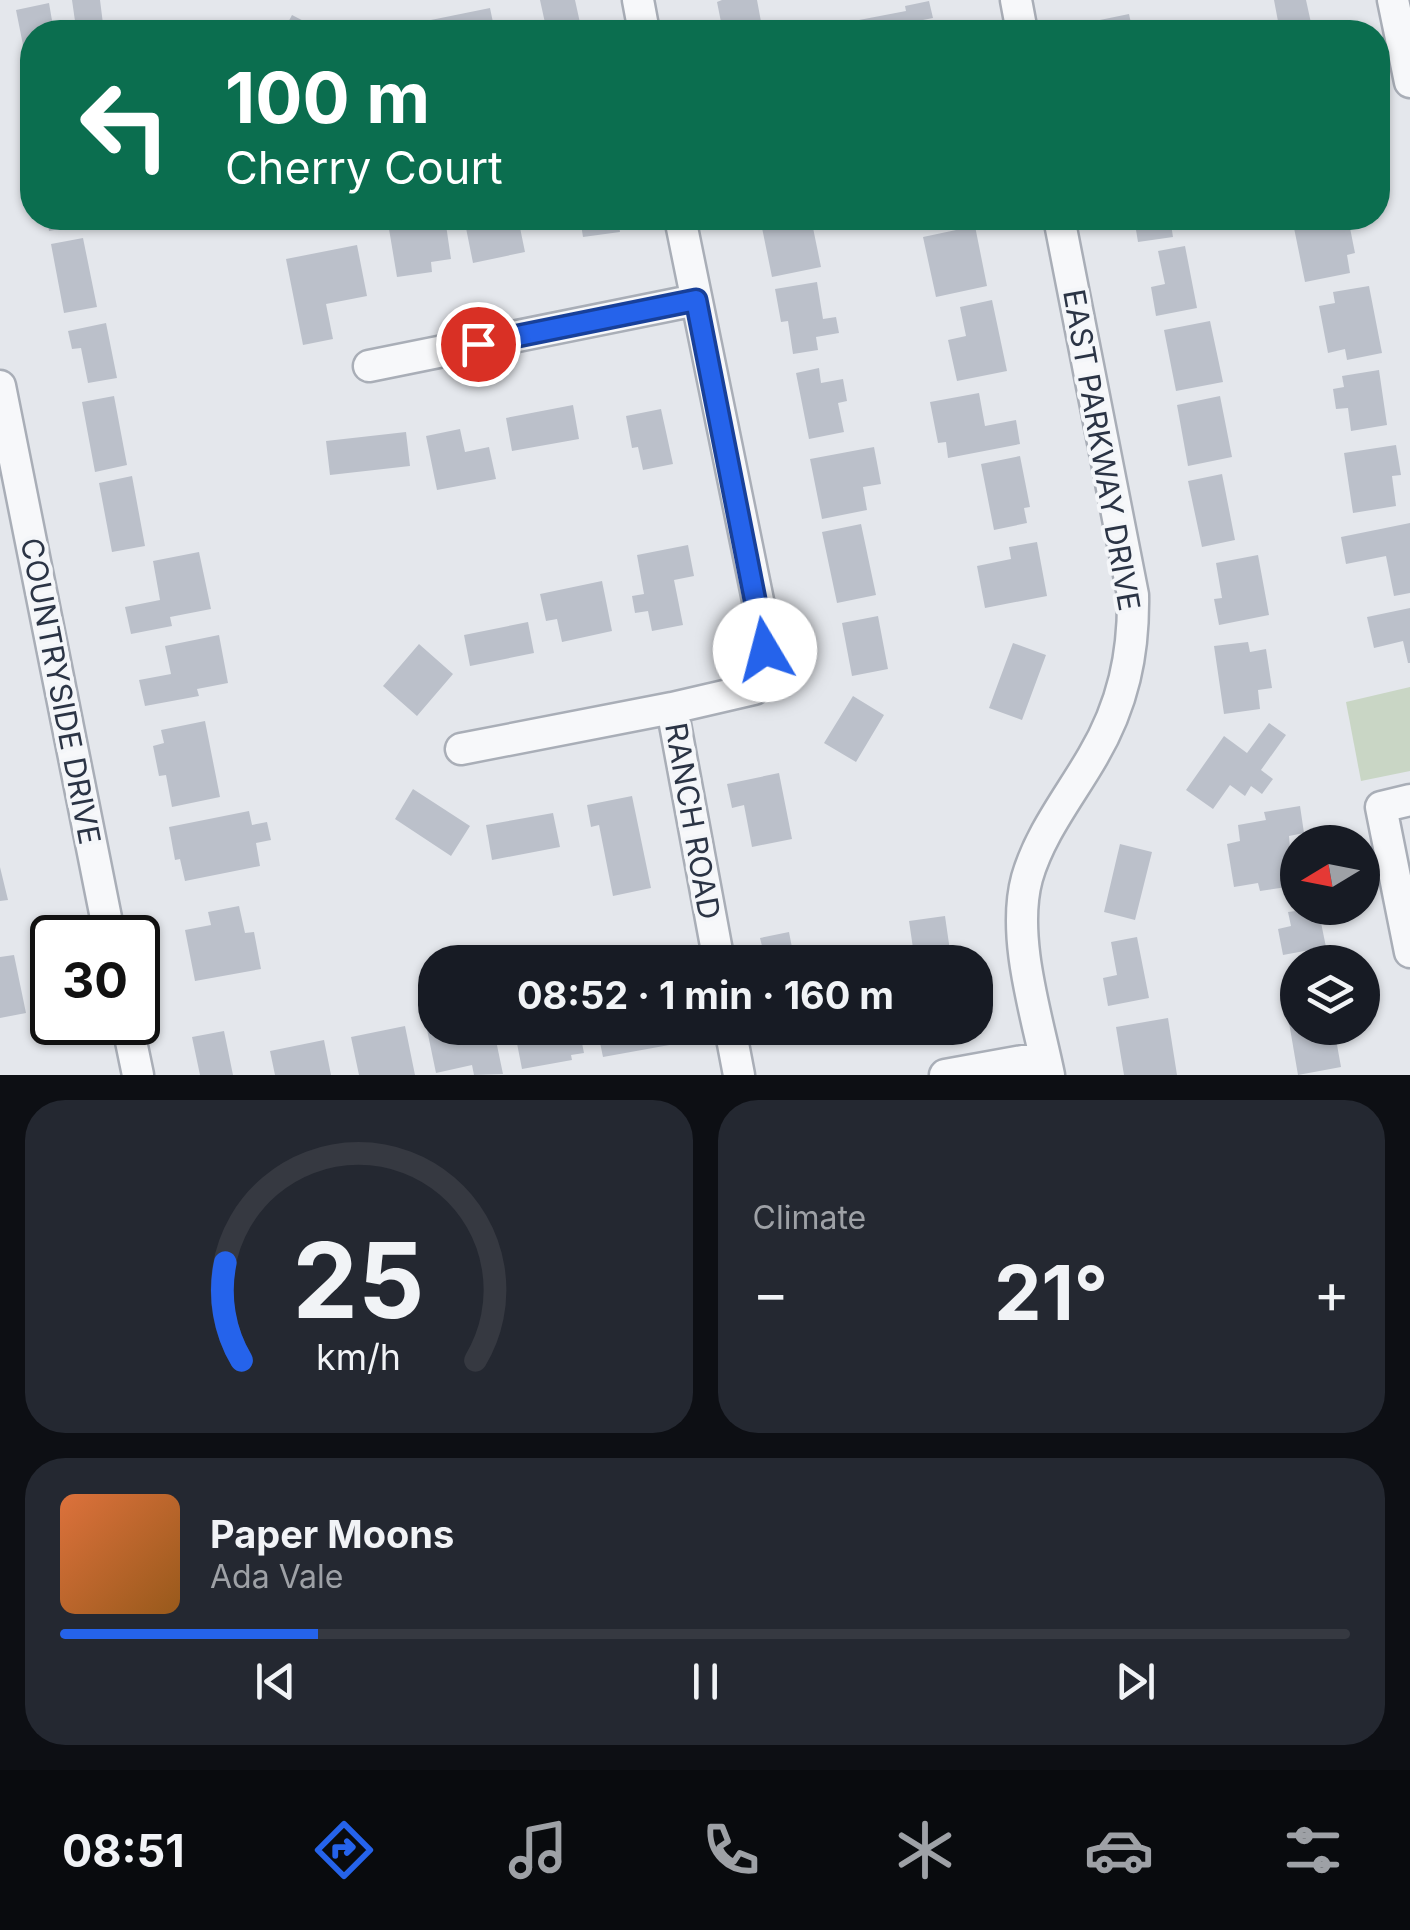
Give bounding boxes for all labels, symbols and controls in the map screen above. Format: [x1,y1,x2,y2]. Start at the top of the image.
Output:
text: 100 m [225,55,430,140]
icon: left [60,60,190,190]
text: Cherry Court [225,140,503,195]
street label: EAST PARKWAY DRIVE [1056,286,1148,614]
pin [436,302,521,387]
icon: arrive [451,317,506,372]
street label: COUNTRYSIDE DRIVE [14,535,108,847]
position arrow [713,598,817,702]
street label: RANCH ROAD [658,720,728,922]
north arrow [1280,825,1380,925]
map controls [1280,825,1380,1045]
speed limit sign: 30 [30,915,160,1045]
button: layers [1280,945,1380,1045]
text: 08:52 · 1 min · 160 m [517,972,894,1018]
text: Climate [753,1198,866,1237]
text: 25 [293,1217,425,1343]
text: 21° [994,1247,1108,1338]
text: − [753,1260,789,1326]
text: + [1314,1260,1350,1326]
text: km/h [316,1335,401,1379]
text: Paper Moons [210,1511,454,1557]
text: Ada Vale [210,1557,343,1596]
icon: previous [248,1654,303,1709]
icon: pause [678,1654,733,1709]
icon: next [1108,1654,1163,1709]
icon: directions [309,1815,379,1885]
icon: music [503,1815,573,1885]
icon: phone [696,1815,766,1885]
icon: climate [890,1815,960,1885]
icon: car [1084,1815,1154,1885]
icon: filters [1278,1815,1348,1885]
text: 08:51 [62,1823,185,1878]

